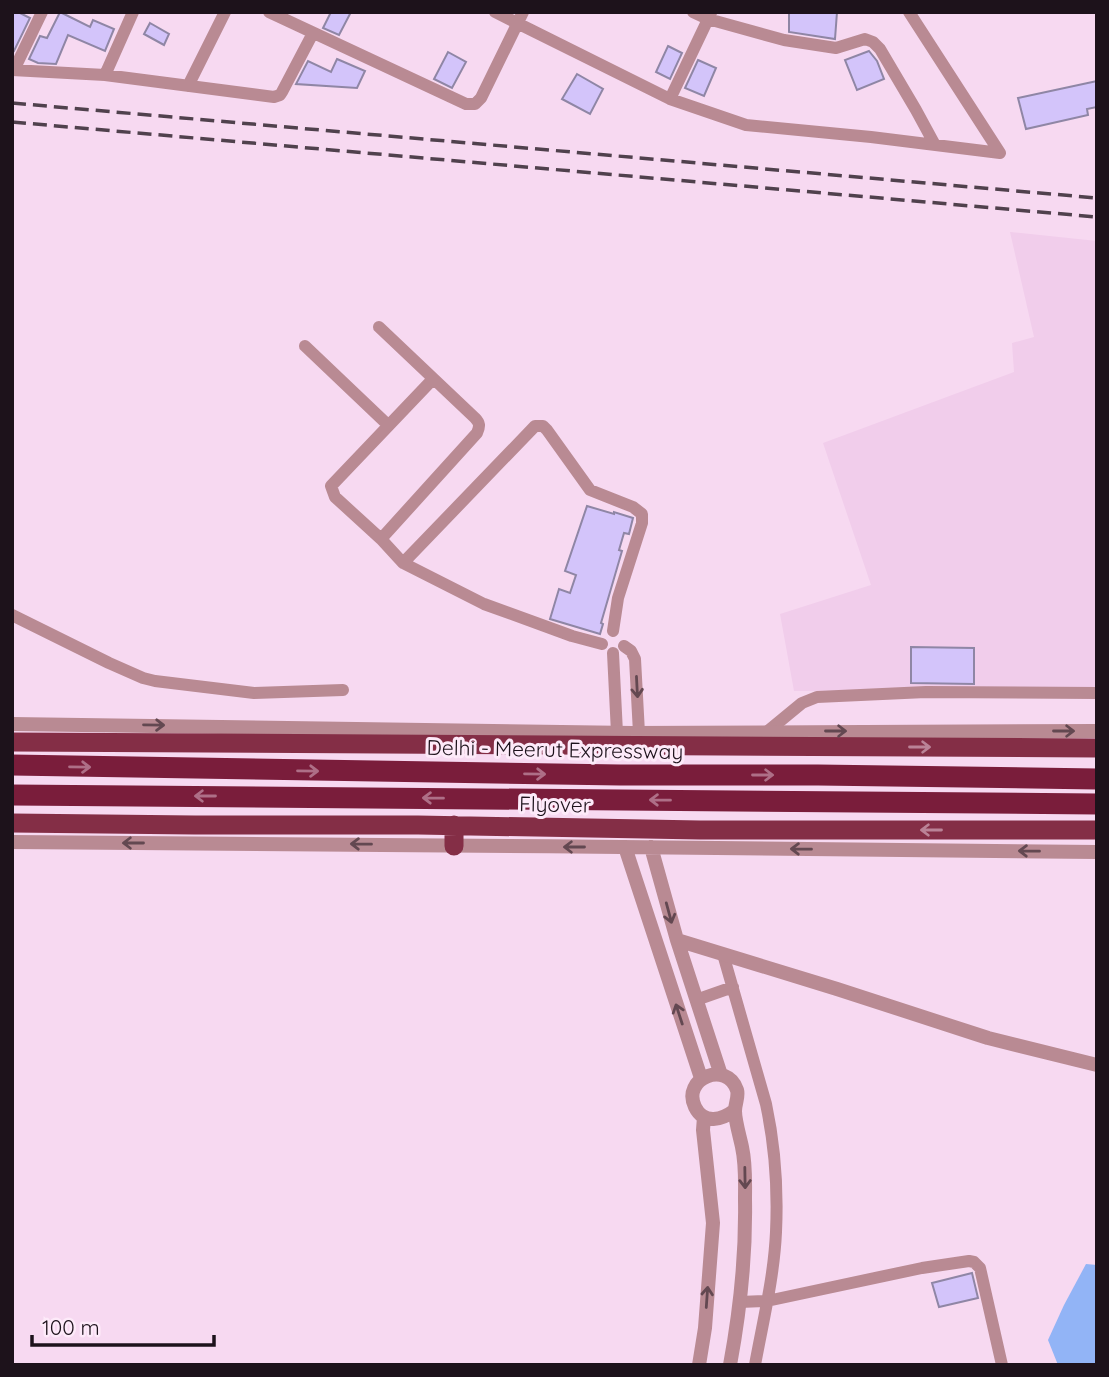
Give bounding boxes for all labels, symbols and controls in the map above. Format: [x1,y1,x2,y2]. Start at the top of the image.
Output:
one-way arrow [630,675,643,698]
one-way arrow [142,718,165,732]
one-way arrow [824,724,847,738]
one-way arrow [1052,724,1075,738]
street label: Delhi - Meerut Expressway [427,734,683,764]
one-way arrow [908,740,931,754]
one-way arrow [69,760,92,774]
one-way arrow [296,764,319,778]
one-way arrow [524,767,547,781]
one-way arrow [751,768,774,782]
one-way arrow [194,789,217,803]
street label: Flyover [519,790,591,818]
one-way arrow [421,791,444,805]
one-way arrow [649,793,672,807]
one-way arrow [919,823,942,837]
one-way arrow [122,836,145,850]
one-way arrow [350,838,373,851]
one-way arrow [562,840,585,854]
one-way arrow [790,842,813,856]
one-way arrow [1017,845,1040,858]
one-way arrow [663,901,676,924]
one-way arrow [672,1003,685,1025]
one-way arrow [738,1166,752,1189]
one-way arrow [701,1286,714,1309]
scale bar [32,1304,214,1348]
text: 100 m [42,1314,100,1340]

